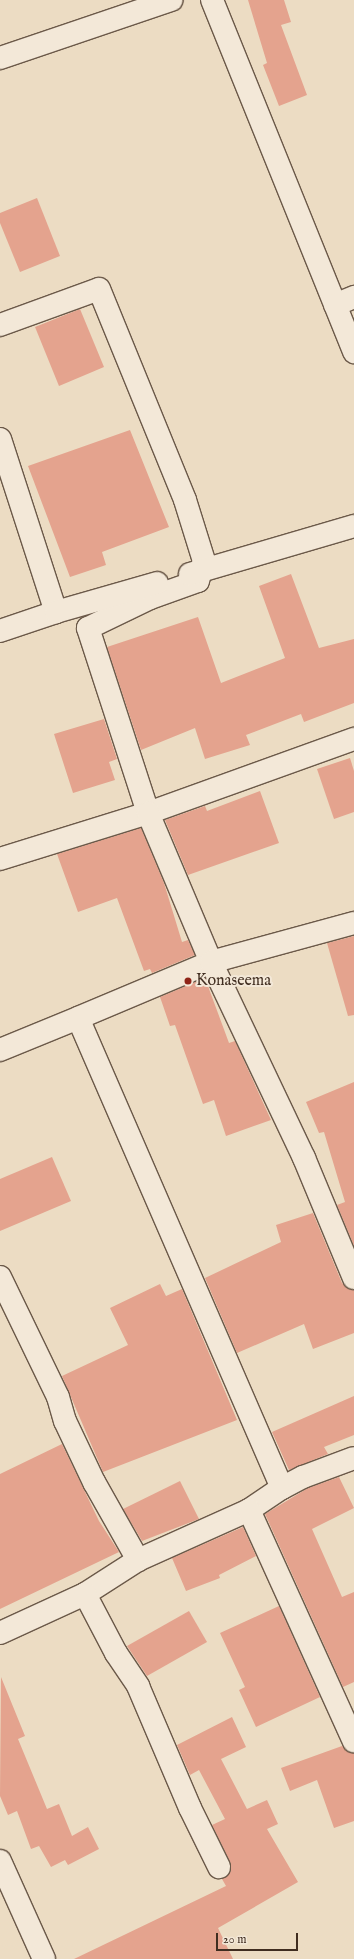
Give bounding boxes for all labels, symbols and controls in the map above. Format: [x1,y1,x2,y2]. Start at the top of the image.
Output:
place label: Konaseema [196,971,271,991]
marker: Konaseema [183,976,193,986]
scale bar [218,1925,300,1951]
text: 20 m [223,1932,246,1947]

